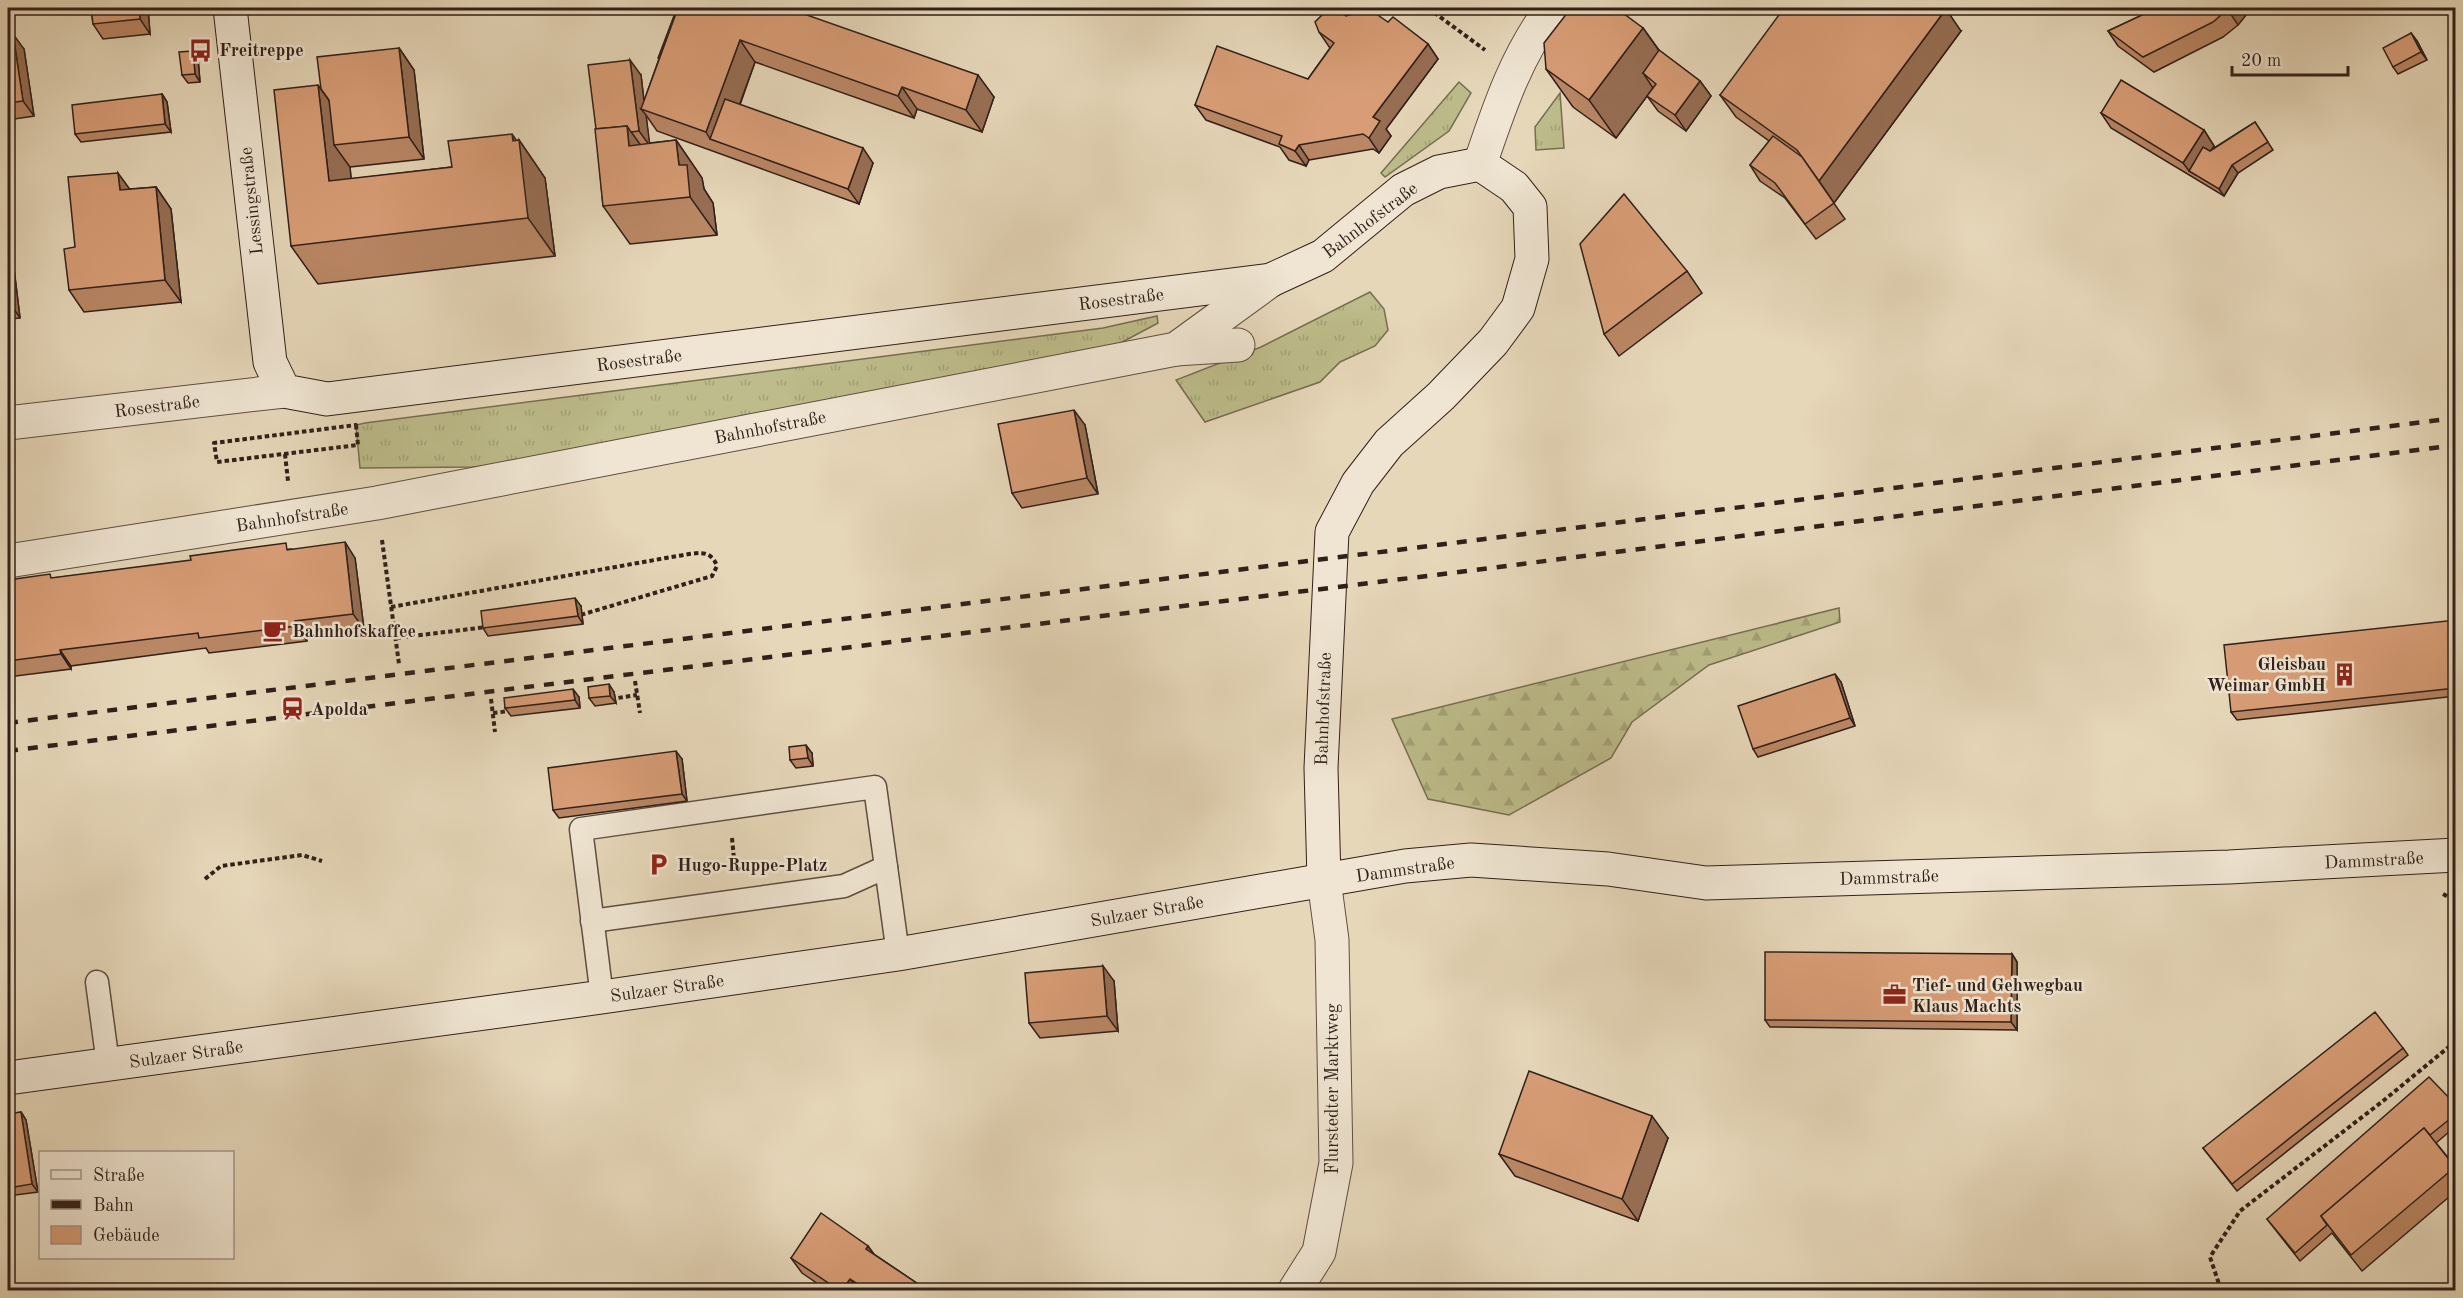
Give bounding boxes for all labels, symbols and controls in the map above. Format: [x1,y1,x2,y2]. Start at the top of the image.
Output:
bus stop icon: Freitreppe [188,37,214,63]
scale bar [2232,39,2348,77]
place label: Freitreppe [219,42,304,60]
text: 20 m [2241,52,2281,70]
street label: Lessingstraße [237,146,267,256]
street label: Bahnhofstraße [1320,179,1421,262]
street label: Rosestraße [1077,286,1165,314]
street label: Rosestraße [595,347,683,375]
street label: Rosestraße [113,393,201,421]
street label: Bahnhofstraße [713,408,828,448]
street label: Bahnhofstraße [235,500,350,536]
cafe icon: Bahnhofskaffee [261,618,287,644]
place label: Bahnhofskaffee [292,623,416,641]
street label: Bahnhofstraße [1313,652,1335,766]
place label: Gleisbau Weimar GmbH [2206,656,2326,695]
building icon: Gleisbau Weimar GmbH [2331,661,2357,687]
station icon: Apolda [280,696,306,722]
place label: Apolda [311,701,368,719]
street label: Dammstraße [2324,849,2424,873]
parking icon: Hugo-Ruppe-Platz [646,852,672,878]
street label: Dammstraße [1355,854,1456,886]
place label: Hugo-Ruppe-Platz [677,857,827,875]
street label: Dammstraße [1839,867,1939,889]
street label: Sulzaer Straße [1089,893,1205,931]
street label: Sulzaer Straße [609,972,725,1006]
place label: Tief- und Gehwegbau Klaus Machts [1912,977,2083,1016]
office icon: Tief- und Gehwegbau Klaus Machts [1881,982,1907,1008]
street label: Flurstedter Marktweg [1324,1003,1342,1174]
street label: Sulzaer Straße [128,1038,244,1072]
legend [39,1151,234,1259]
text: Straße [93,1167,144,1185]
text: Bahn [93,1197,134,1215]
text: Gebäude [93,1227,160,1245]

